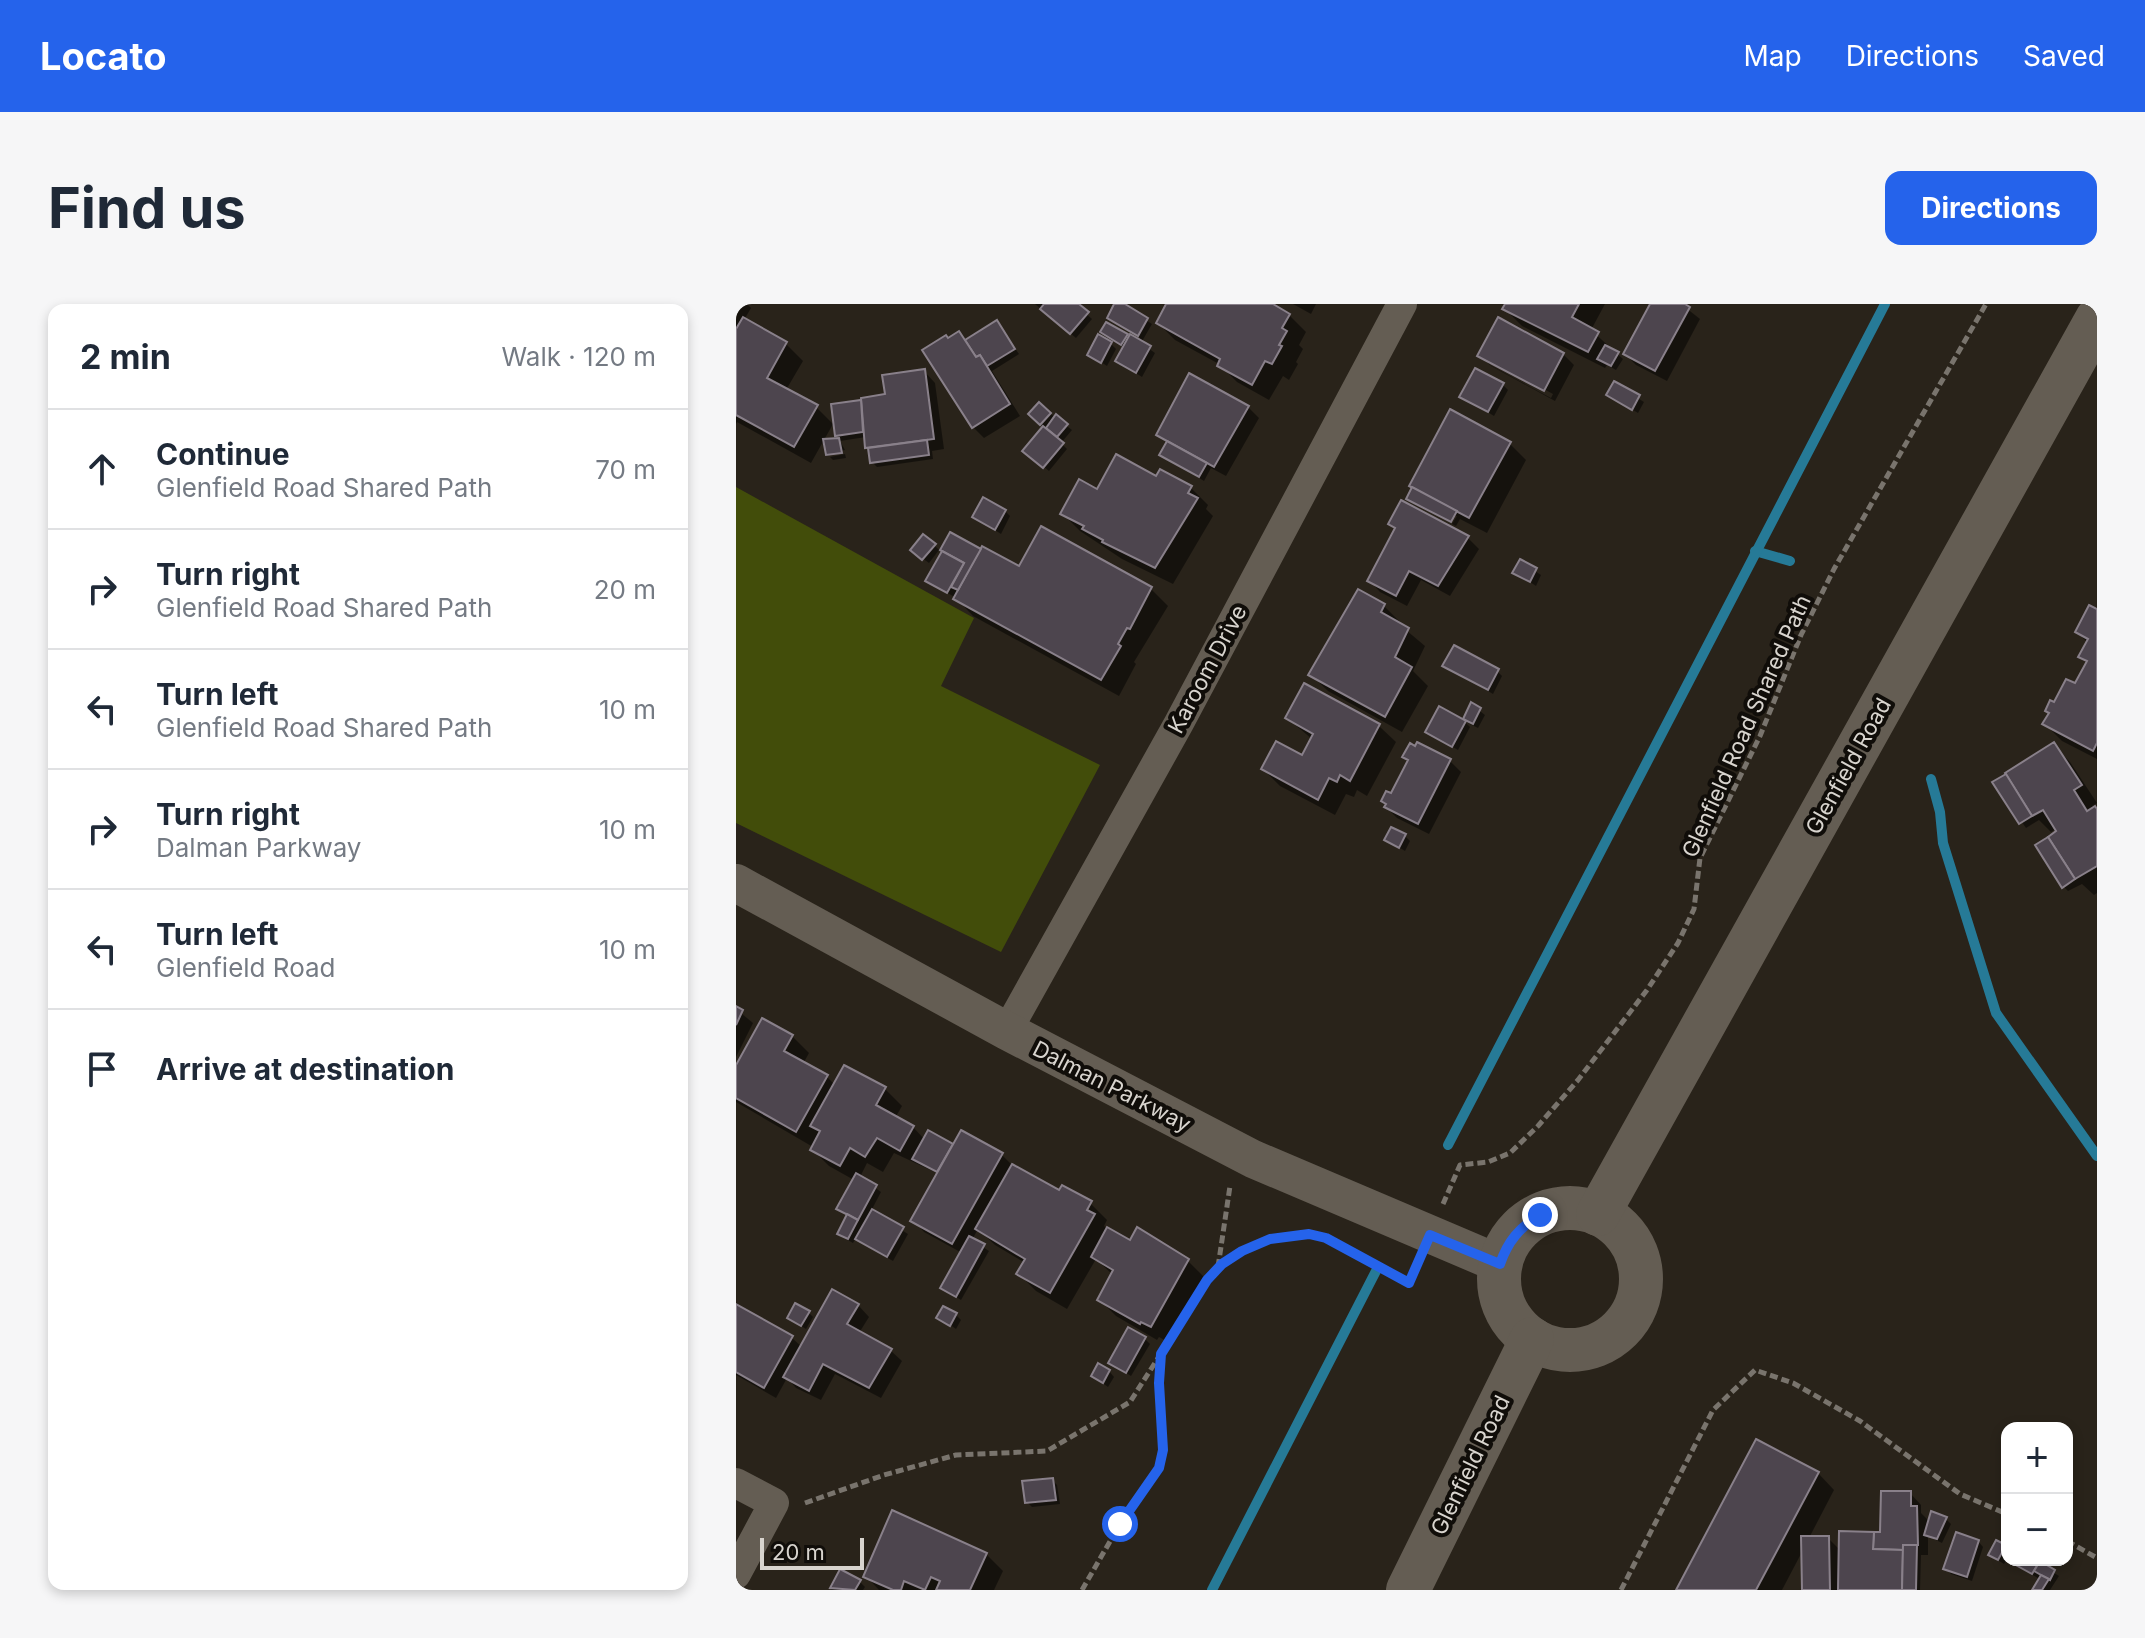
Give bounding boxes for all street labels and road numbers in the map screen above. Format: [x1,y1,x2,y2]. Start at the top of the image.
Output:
street label: Glenfield Road Shared Path [1676,591,1816,861]
street label: Karoom Drive [1162,600,1252,738]
street label: Glenfield Road [1800,693,1896,839]
street label: Dalman Parkway [1029,1035,1195,1137]
street label: Glenfield Road [1425,1391,1515,1539]

